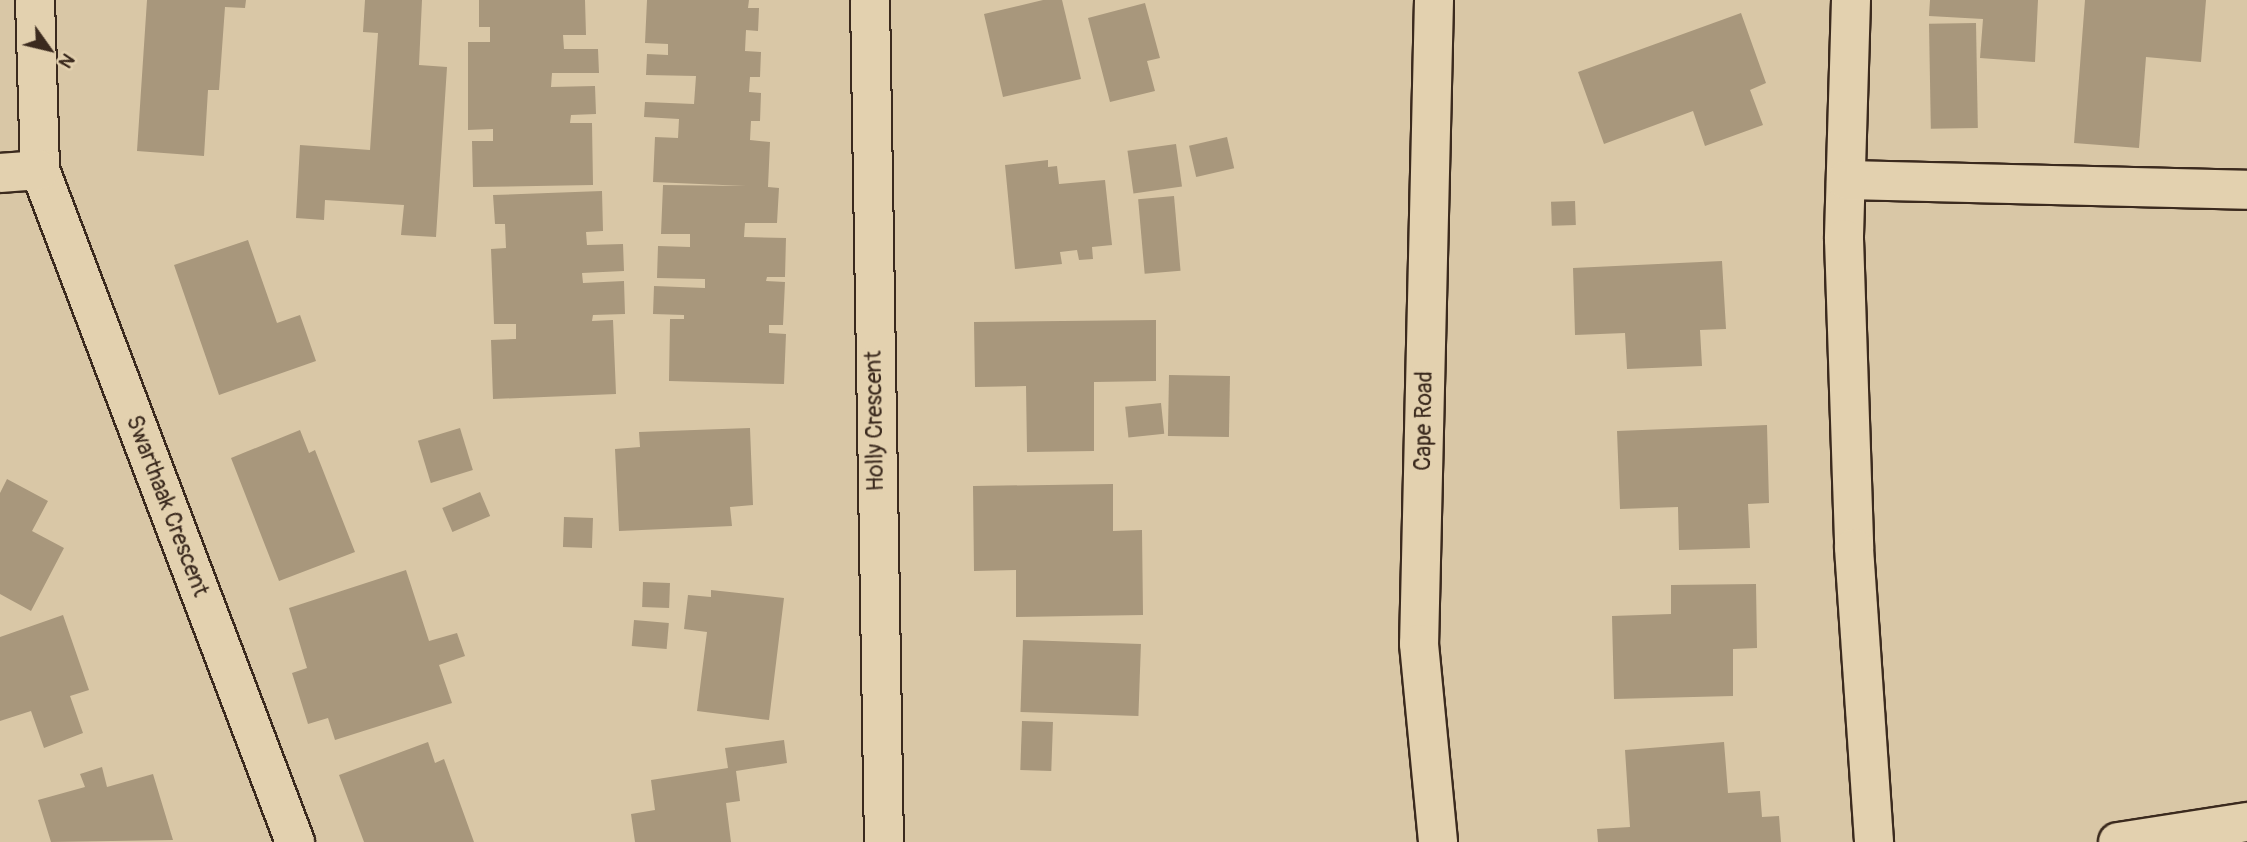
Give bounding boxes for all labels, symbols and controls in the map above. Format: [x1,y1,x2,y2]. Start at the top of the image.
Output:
north arrow [14,14,84,84]
text: N [53,49,80,73]
street label: Holly Crescent [860,350,890,492]
street label: Cape Road [1409,371,1439,471]
street label: Swarthaak Crescent [120,411,214,601]

